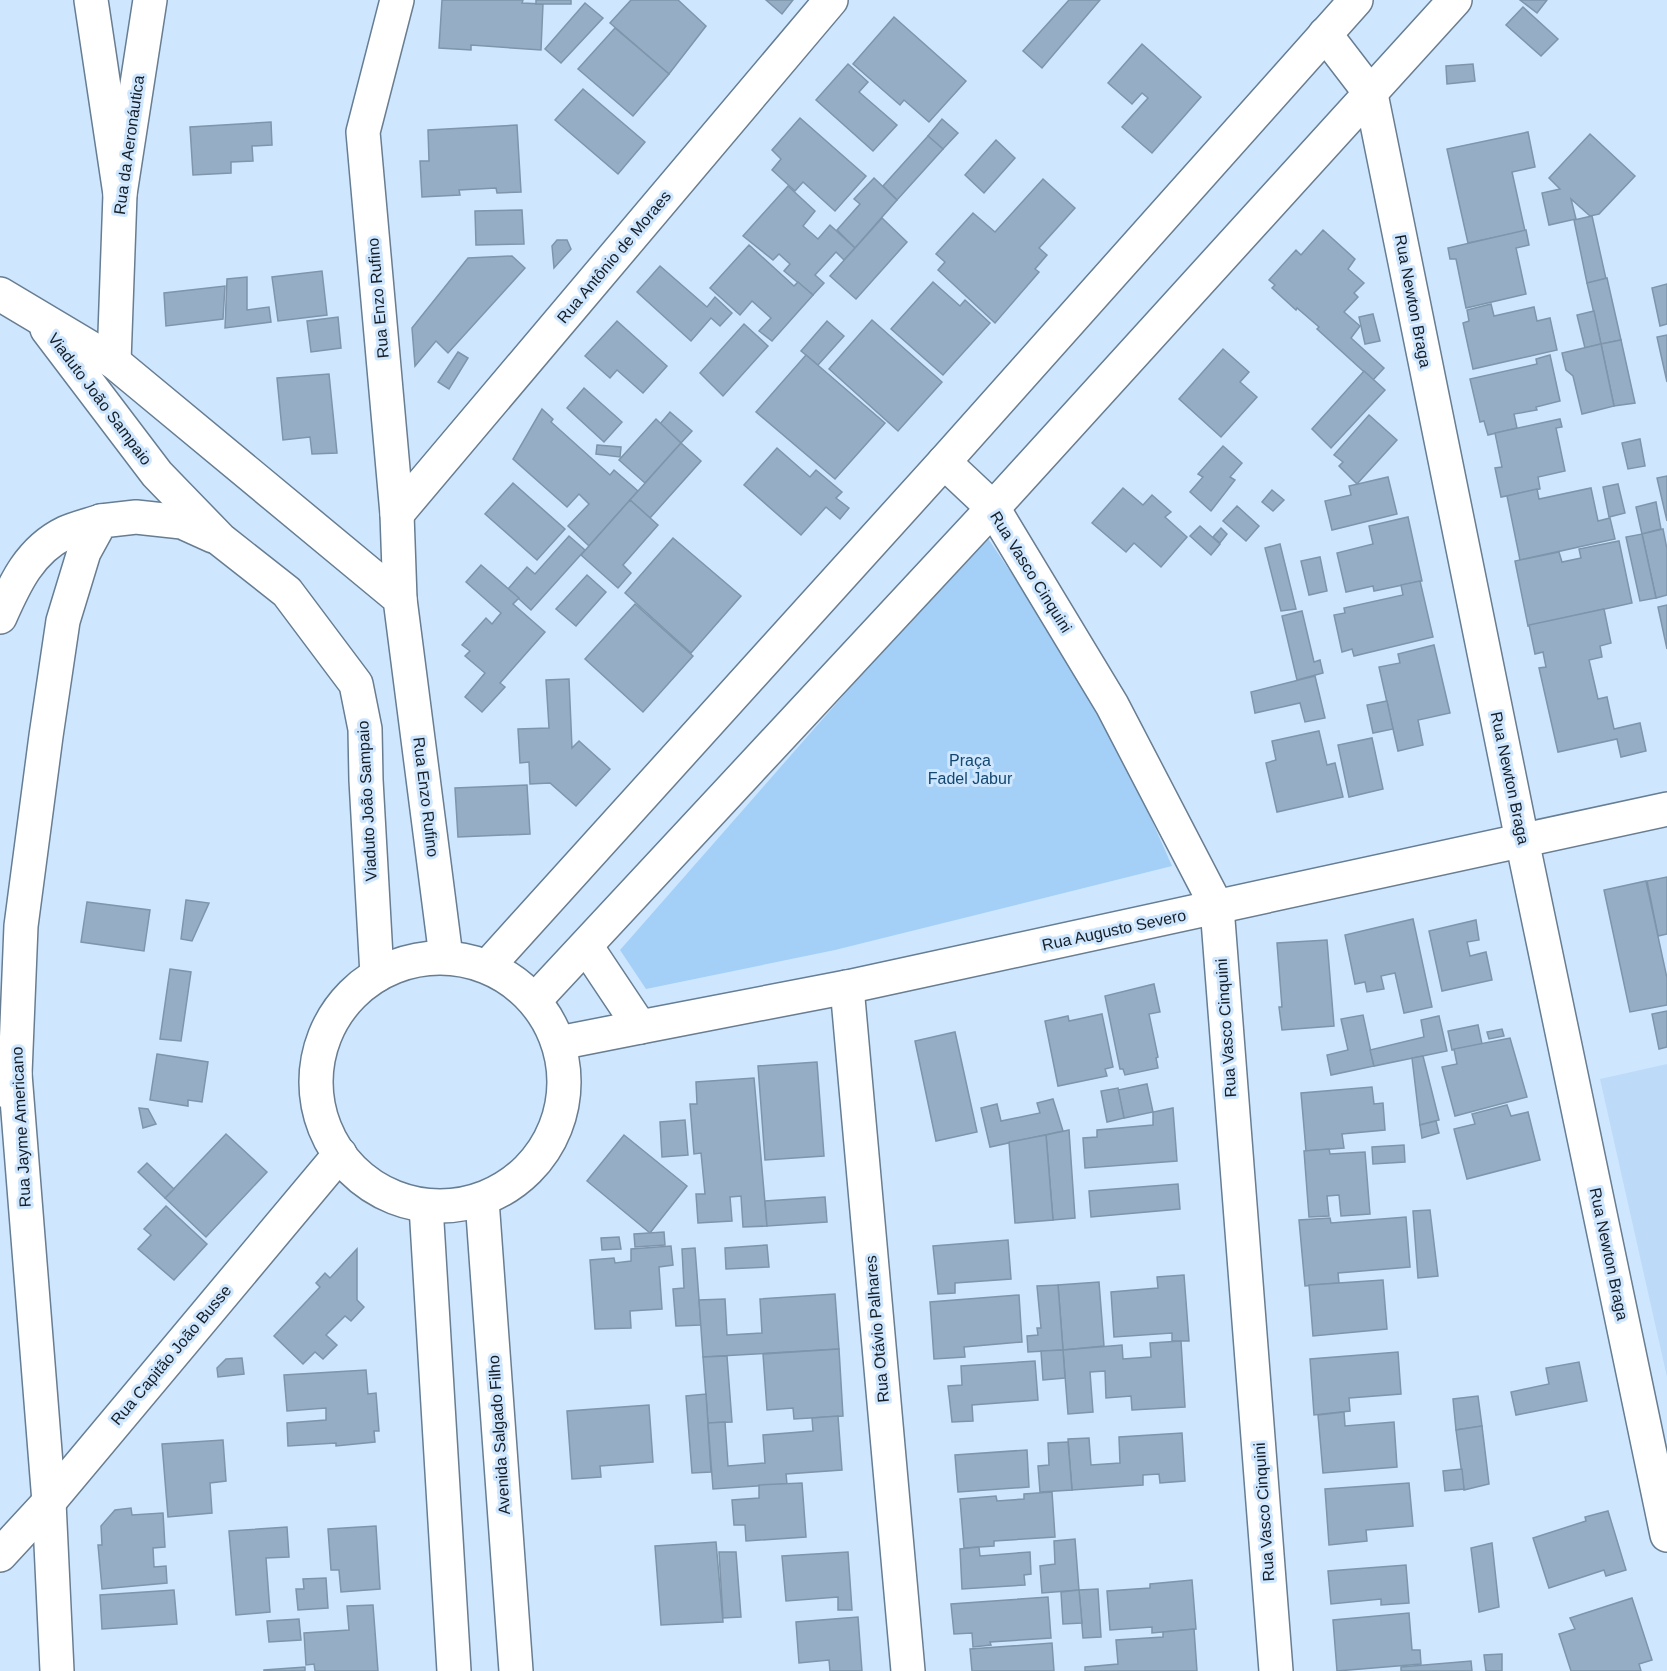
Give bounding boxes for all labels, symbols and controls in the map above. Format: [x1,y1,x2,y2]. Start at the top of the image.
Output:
street label: Rua da Aeronáutica [111,74,147,216]
street label: Rua Antônio de Moraes [554,187,674,327]
street label: Rua Newton Braga [1392,233,1434,369]
street label: Rua Enzo Rufino [364,237,392,359]
street label: Viaduto João Sampaio [45,330,155,468]
street label: Rua Vasco Cinquini [987,508,1075,636]
street label: Rua Newton Braga [1488,710,1532,846]
street label: Viaduto João Sampaio [354,720,380,882]
street label: Rua Enzo Rufino [410,736,442,858]
park label: Praça Fadel Jabur [928,752,1013,787]
street label: Rua Augusto Severo [1040,906,1188,954]
street label: Rua Vasco Cinquini [1213,958,1239,1098]
street label: Rua Jayme Americano [8,1046,34,1208]
street label: Rua Newton Braga [1587,1186,1631,1322]
street label: Rua Otávio Palhares [862,1255,892,1403]
street label: Rua Capitão João Busse [108,1282,234,1428]
street label: Avenida Salgado Filho [485,1355,513,1515]
street label: Rua Vasco Cinquini [1251,1442,1277,1582]

